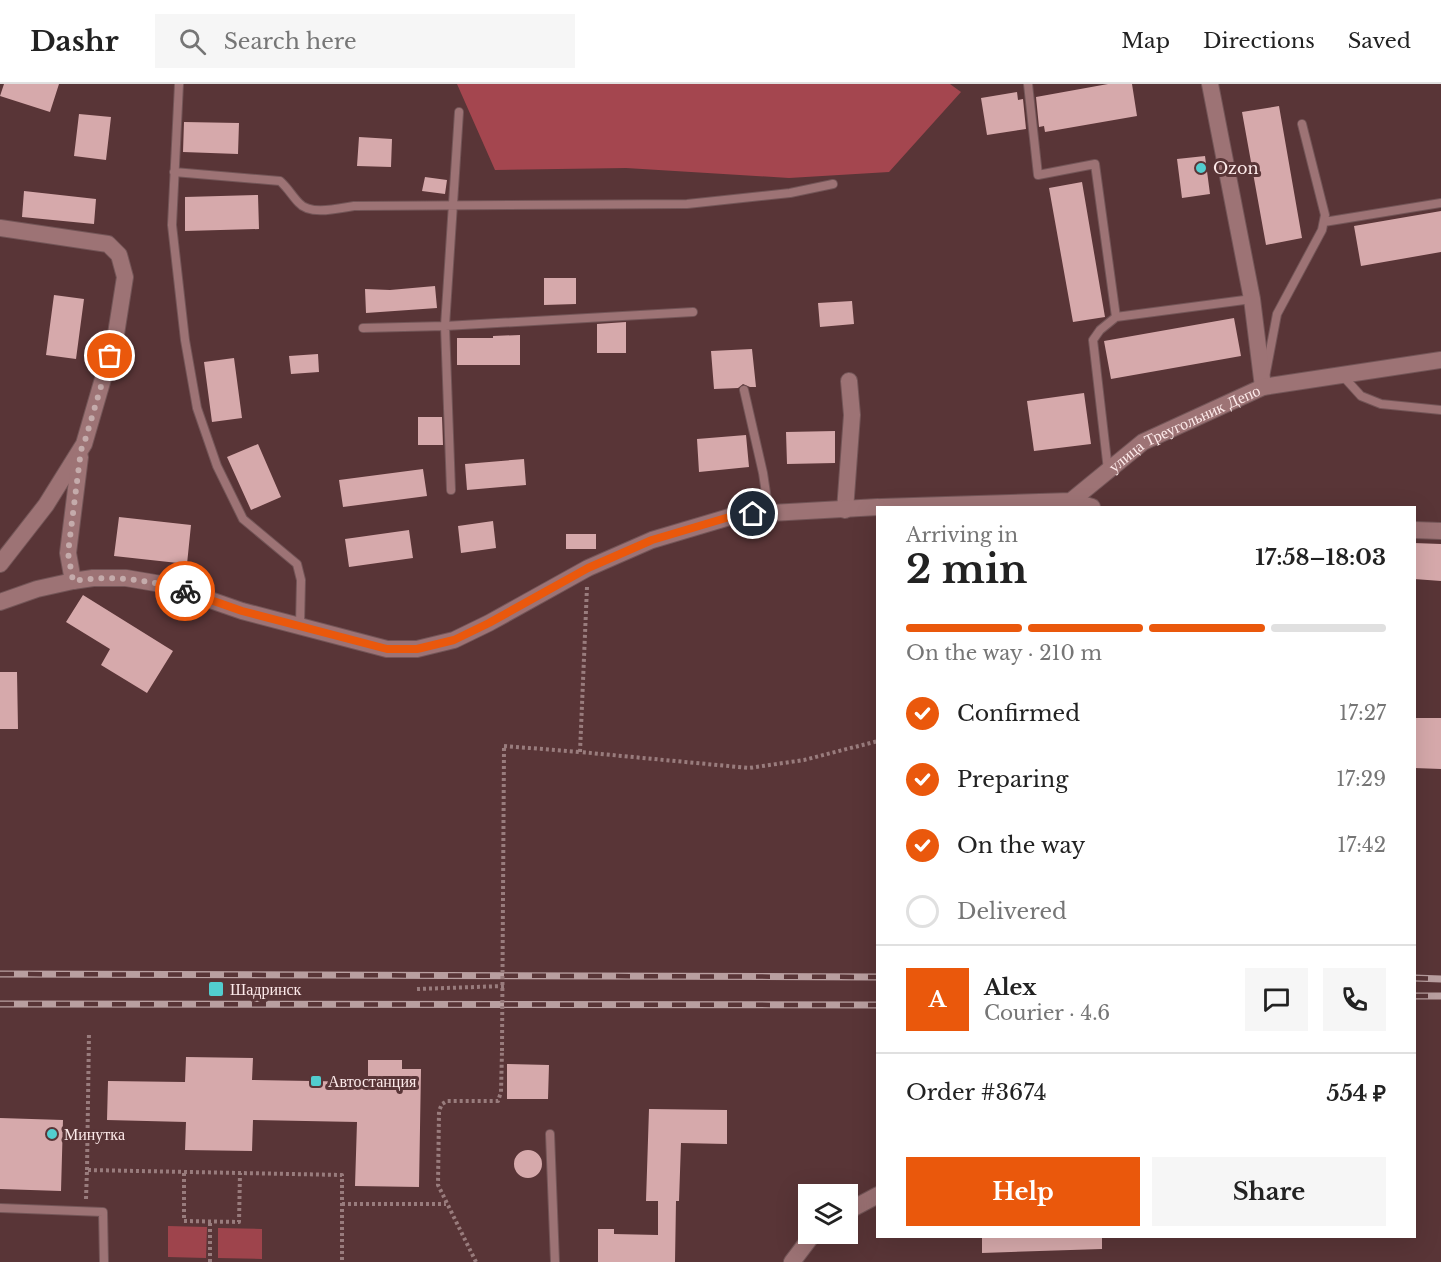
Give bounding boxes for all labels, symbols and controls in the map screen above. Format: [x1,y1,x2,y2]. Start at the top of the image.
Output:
search box [155,14,575,68]
text: Dashr [30,24,119,59]
icon: search [176,25,209,58]
text: Search here [224,28,357,55]
text: Map [1121,28,1170,54]
text: Directions [1203,28,1315,54]
text: Saved [1348,28,1411,54]
place label: Ozon [1213,158,1258,178]
marker: Ozon [1194,161,1208,175]
pin [84,330,135,381]
icon: bag [93,339,126,372]
street label: улица Треугольник Депо [1104,380,1263,476]
pin [727,488,778,539]
icon: home [736,497,769,530]
text: Arriving in [906,523,1018,547]
text: 17:58–18:03 [1255,544,1386,571]
text: 2 min [906,545,1027,594]
courier [155,561,215,621]
icon: bike [169,575,202,608]
text: On the way · 210 m [906,641,1102,665]
icon: check [906,697,939,730]
text: Confirmed [957,700,1080,727]
text: 17:27 [1339,701,1386,725]
icon: check [906,763,939,796]
text: Preparing [957,766,1068,793]
text: 17:29 [1336,767,1386,791]
icon: check [906,829,939,862]
text: On the way [957,832,1085,859]
text: 17:42 [1337,833,1386,857]
text: Delivered [957,898,1067,925]
button: chat [1245,968,1308,1031]
button: phone [1323,968,1386,1031]
text: Alex [984,974,1037,1001]
place label: Шадринск [230,979,302,999]
marker: Шадринск [207,980,225,998]
text: A [929,986,946,1013]
text: Courier · 4.6 [984,1001,1110,1025]
place label: Автостанция [328,1071,417,1091]
marker: Автостанция [309,1074,323,1088]
text: Order #3674 [906,1079,1047,1106]
text: 554 ₽ [1327,1080,1386,1107]
place label: Минутка [64,1124,125,1144]
marker: Минутка [45,1127,59,1141]
button: Help [906,1157,1140,1226]
button: Share [1152,1157,1386,1226]
map controls [798,1184,858,1244]
button: layers [798,1184,858,1244]

